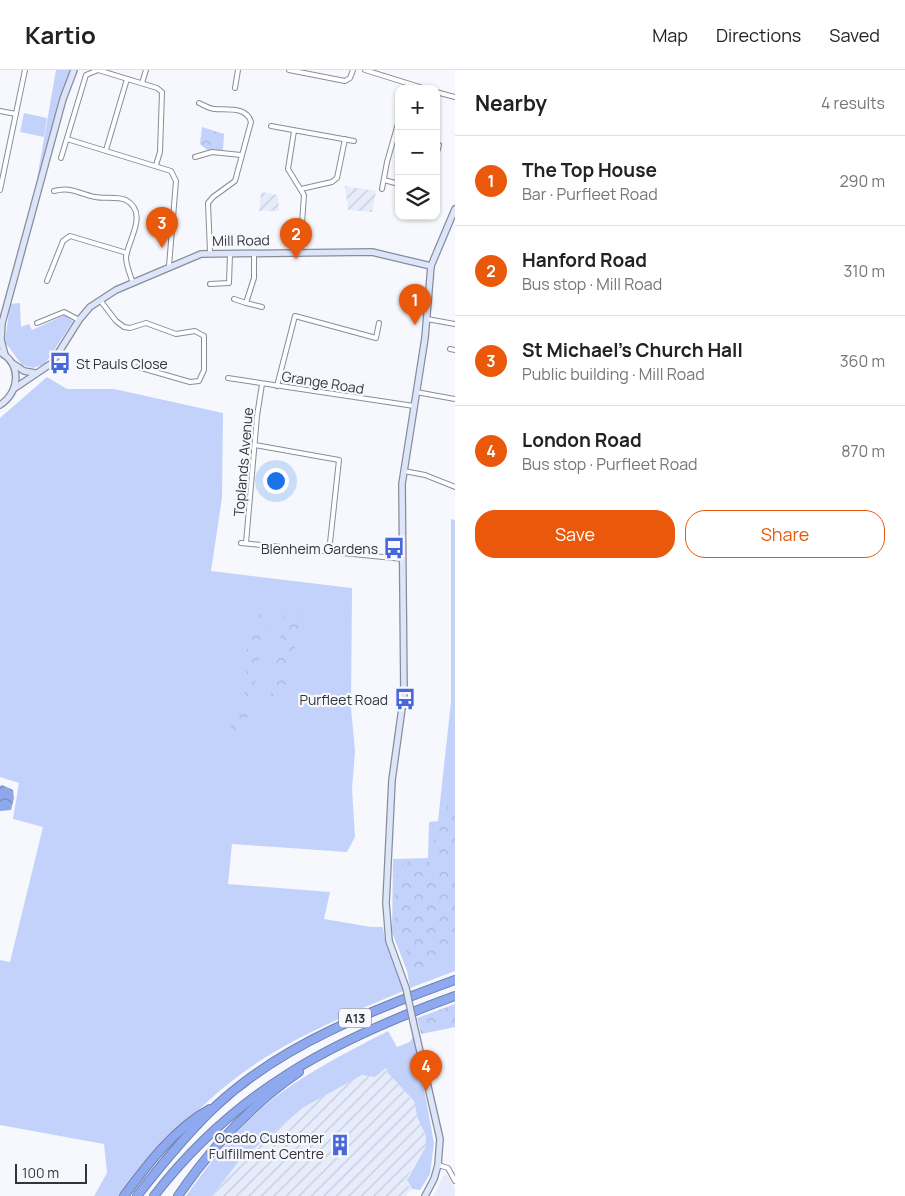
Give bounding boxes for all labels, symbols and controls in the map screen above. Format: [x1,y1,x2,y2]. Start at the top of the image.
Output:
text: Kartio [25,18,96,51]
text: Map [652,23,688,47]
text: Directions [716,23,801,47]
text: Saved [829,23,880,47]
map controls [395,85,440,220]
button: + [395,85,440,130]
text: Nearby [475,89,547,117]
text: 4 results [821,92,885,114]
button: − [395,130,440,175]
text: The Top House [522,157,657,183]
text: 1 [487,170,495,192]
text: 290 m [839,170,885,192]
button: layers [395,175,440,220]
text: Bar · Purfleet Road [522,183,658,205]
pin: 3 [146,207,178,248]
pin: 2 [280,218,312,259]
street label: Mill Road [212,230,270,250]
text: Hanford Road [522,247,647,273]
text: 2 [486,260,496,282]
text: 310 m [843,260,885,282]
text: Bus stop · Mill Road [522,273,662,295]
pin: 1 [399,284,431,325]
text: St Michael's Church Hall [522,337,743,363]
bus stop icon: St Pauls Close [47,350,73,376]
text: 3 [486,350,496,372]
text: 360 m [840,350,885,372]
place label: St Pauls Close [76,354,168,373]
text: Public building · Mill Road [522,363,705,385]
street label: Grange Road [280,366,366,398]
street label: Toplands Avenue [229,407,257,517]
text: London Road [522,427,642,453]
text: 4 [486,440,496,462]
text: 870 m [841,440,885,462]
text: Bus stop · Purfleet Road [522,453,698,475]
your location [263,468,289,494]
button: Save [475,510,675,558]
button: Share [685,510,885,558]
bus stop icon: Blenheim Gardens [381,535,407,561]
place label: Blenheim Gardens [261,539,378,558]
bus stop icon: Purfleet Road [392,686,418,712]
place label: Purfleet Road [299,690,388,709]
road number: A13 [339,1008,371,1028]
pin: 4 [410,1050,442,1091]
place label: Ocado Customer Fulfillment Centre [209,1128,324,1163]
building icon: Ocado Customer Fulfillment Centre [327,1132,353,1158]
scale bar [15,1161,88,1184]
text: 100 m [22,1163,59,1182]

